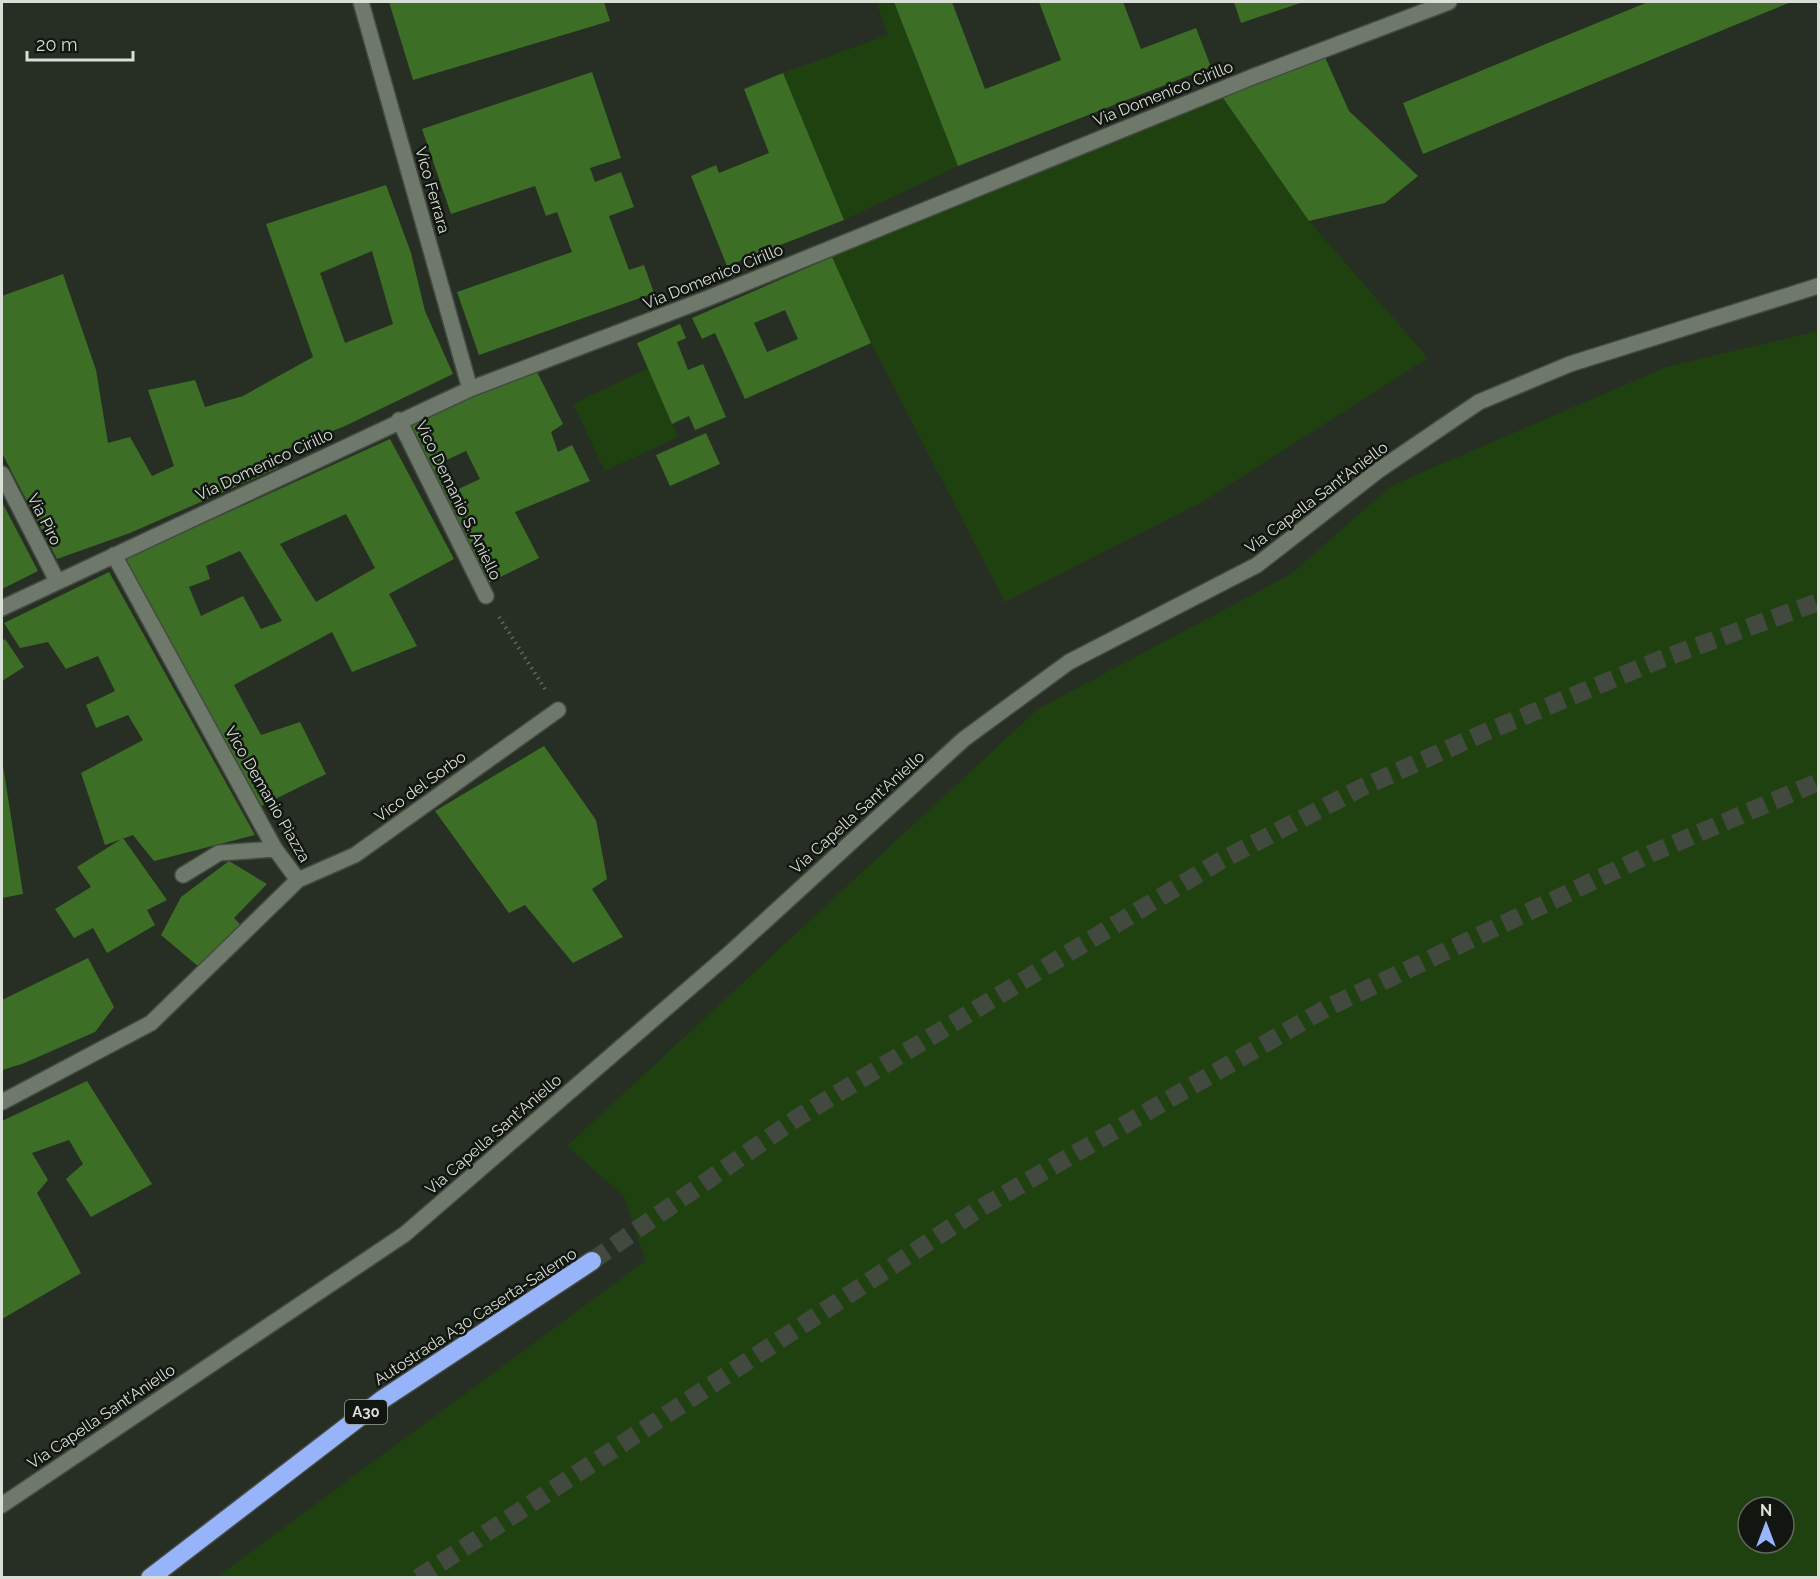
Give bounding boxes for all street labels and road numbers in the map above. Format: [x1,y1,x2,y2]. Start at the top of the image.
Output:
street label: Via Domenico Cirillo [1090,57,1236,130]
street label: Vico Ferrara [411,145,454,236]
street label: Via Domenico Cirillo [640,240,786,313]
street label: Vico Demanio S. Aniello [412,417,505,583]
street label: Via Domenico Cirillo [193,424,336,505]
street label: Via Capella Sant'Aniello [1241,437,1392,557]
street label: Via Piro [23,490,66,548]
street label: Vico Demanio Piazza [221,723,314,866]
street label: Vico del Sorbo [371,747,470,826]
street label: Via Capella Sant'Aniello [786,747,928,878]
street label: Via Capella Sant'Aniello [421,1070,565,1199]
street label: Autostrada A30 Caserta-Salerno [370,1244,580,1389]
street label: Via Capella Sant'Aniello [24,1360,179,1473]
road number: A30 [345,1400,387,1424]

